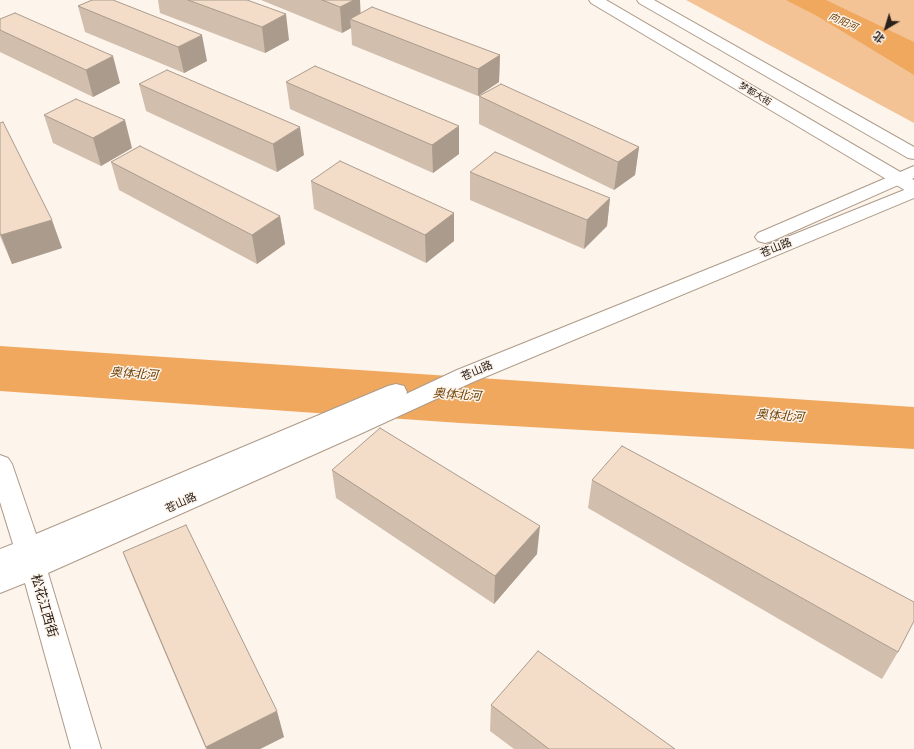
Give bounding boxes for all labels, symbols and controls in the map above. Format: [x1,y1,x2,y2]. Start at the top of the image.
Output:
north arrow [866,8,906,48]
water label: 向阳河 [827,10,859,34]
text: 北 [870,29,887,46]
street label: 梦都大街 [737,80,773,108]
street label: 苍山路 [758,236,794,260]
street label: 苍山路 [459,358,495,384]
water label: 奥体北河 [110,365,158,383]
water label: 奥体北河 [433,386,481,404]
water label: 奥体北河 [756,407,804,425]
street label: 苍山路 [163,490,199,516]
street label: 松花江西街 [28,573,60,639]

